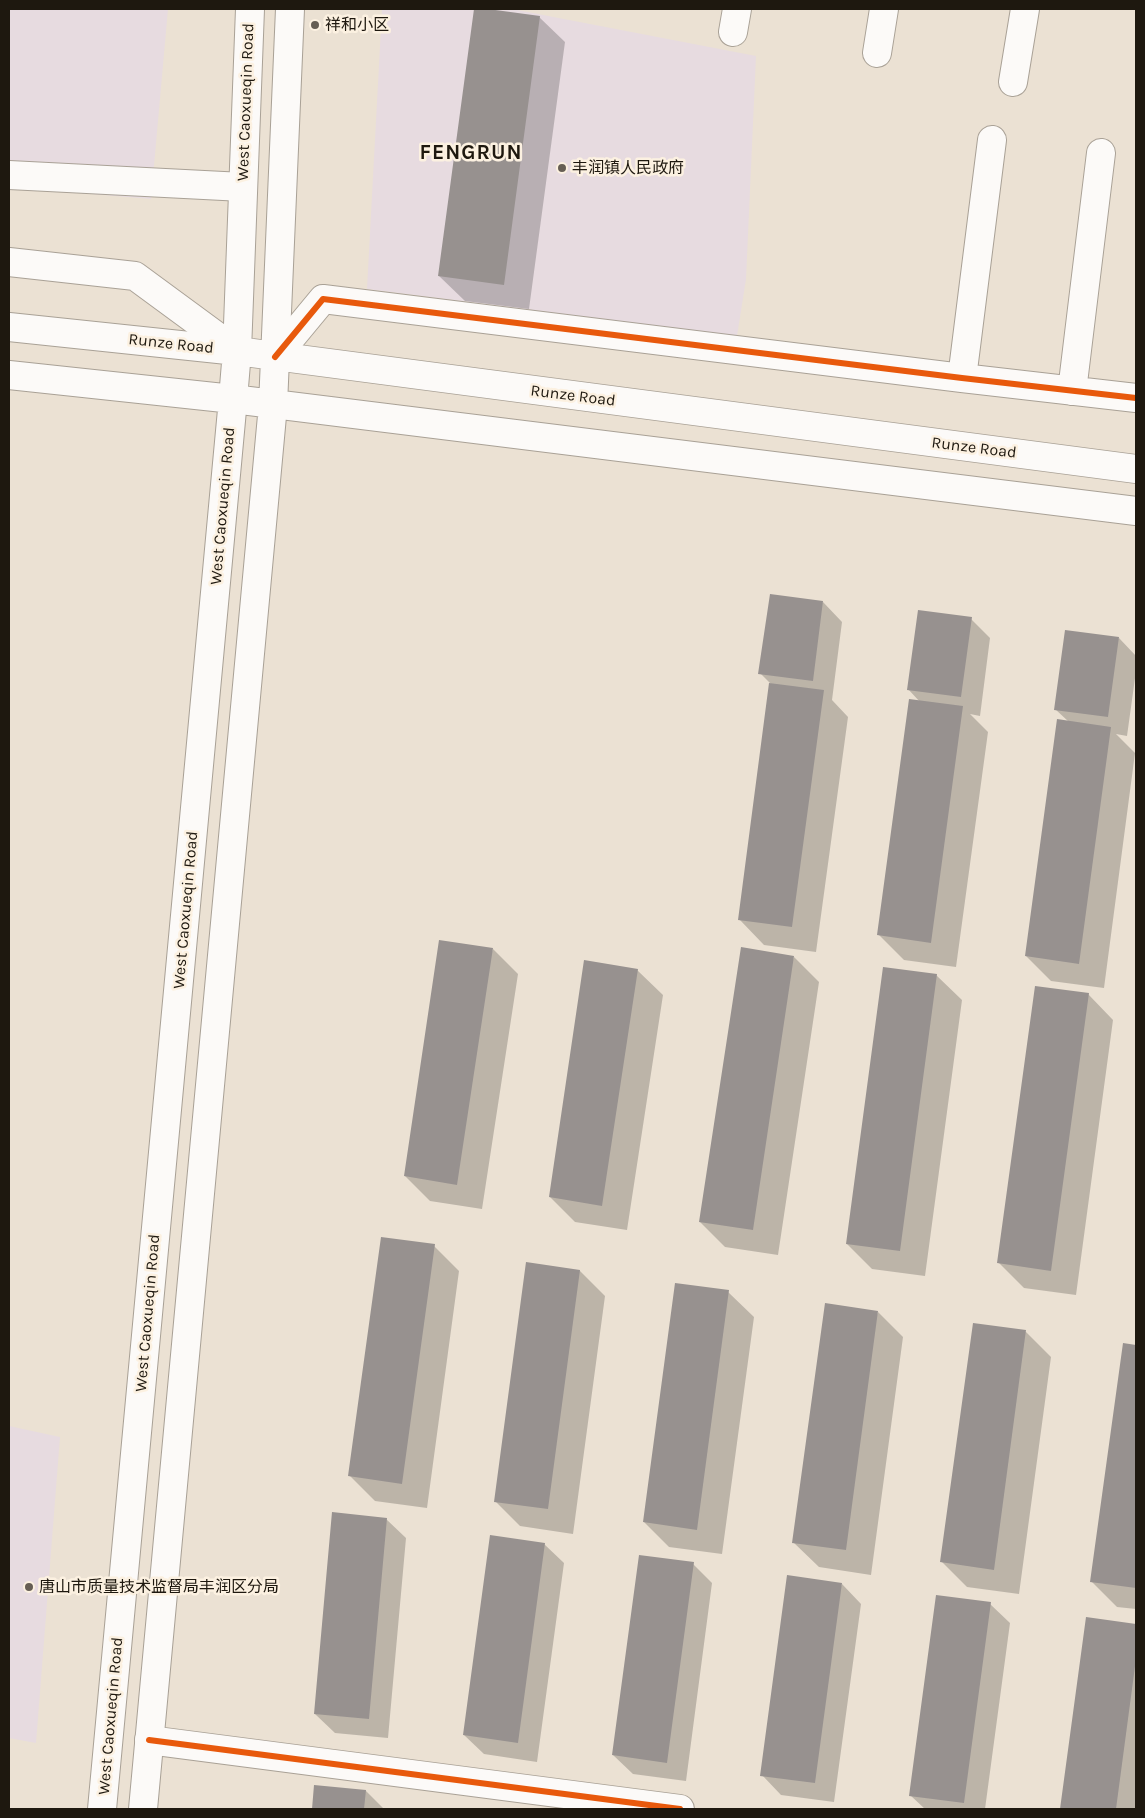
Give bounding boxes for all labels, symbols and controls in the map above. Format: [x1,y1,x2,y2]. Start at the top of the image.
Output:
place label: 祥和小区 [325,15,389,35]
marker: 祥和小区 [309,19,321,31]
street label: West Caoxueqin Road [234,23,258,181]
district label: FENGRUN [419,140,523,166]
place label: 丰润镇人民政府 [572,158,684,178]
marker: 丰润镇人民政府 [556,162,568,174]
street label: Runze Road [127,330,215,358]
street label: Runze Road [529,381,617,411]
street label: West Caoxueqin Road [207,426,239,586]
street label: Runze Road [930,433,1018,463]
street label: West Caoxueqin Road [170,830,202,990]
street label: West Caoxueqin Road [132,1233,164,1393]
place label: 唐山市质量技术监督局丰润区分局 [39,1577,279,1597]
marker: 唐山市质量技术监督局丰润区分局 [23,1581,35,1593]
street label: West Caoxueqin Road [95,1636,127,1796]

